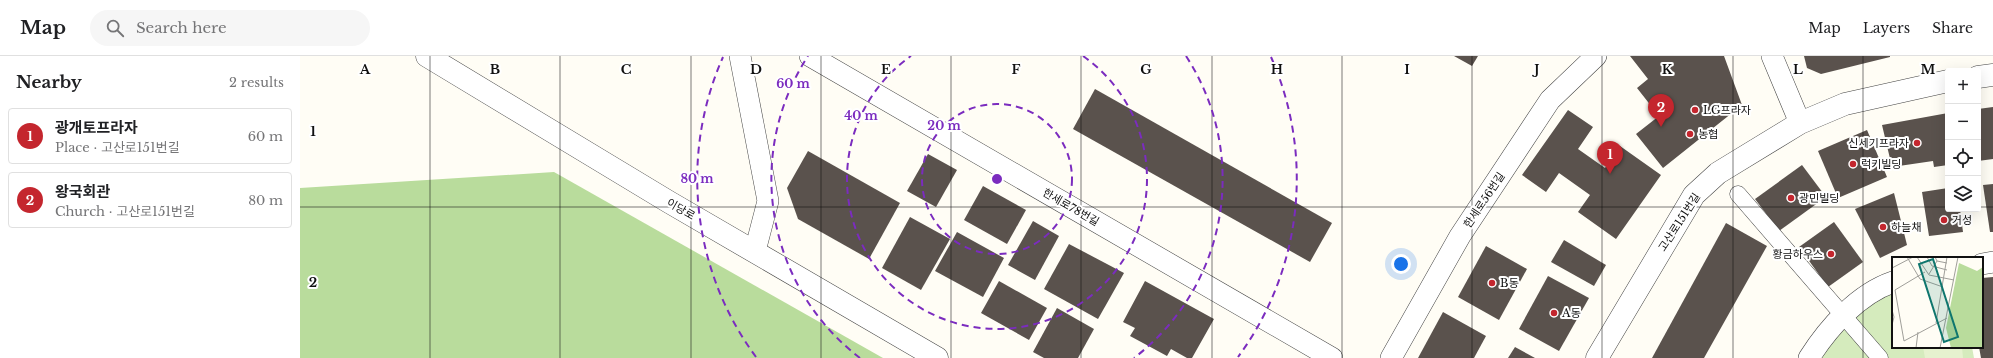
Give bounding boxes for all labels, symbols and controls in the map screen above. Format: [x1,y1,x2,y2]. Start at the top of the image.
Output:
search box [90,10,370,46]
text: Map [20,16,66,39]
icon: search [104,17,126,39]
text: Search here [136,18,227,37]
text: Map [1808,19,1841,37]
text: Layers [1863,19,1910,37]
text: Share [1932,19,1973,37]
text: A [359,61,371,78]
text: B [490,61,500,78]
text: C [621,61,632,78]
text: D [750,61,762,78]
text: E [881,61,891,78]
text: F [1012,61,1021,78]
text: G [1140,61,1152,78]
text: H [1271,61,1283,78]
text: I [1404,61,1410,78]
text: J [1531,61,1540,78]
text: K [1662,61,1673,78]
text: L [1793,61,1803,78]
text: M [1921,61,1936,78]
map controls [1945,68,1981,212]
button: + [1945,68,1981,104]
text: Nearby [16,72,82,93]
text: 2 results [229,74,284,91]
text: 60 m [776,76,811,91]
pin: 2 [1648,94,1674,127]
place label: LG프라자 [1703,103,1751,117]
button: − [1945,104,1981,140]
marker: LG프라자 [1690,105,1700,115]
text: 40 m [844,108,878,123]
text: 광개토프라자 [55,118,138,137]
text: 20 m [927,118,961,133]
text: 1 [310,123,316,140]
place label: 농협 [1698,127,1718,141]
text: 1 [27,128,33,145]
text: 60 m [248,128,283,145]
marker: 농협 [1685,129,1695,139]
place label: 신세기프라자 [1848,136,1909,150]
marker: 신세기프라자 [1912,138,1922,148]
text: Place · 고산로151번길 [55,139,180,156]
button: locate [1945,140,1981,176]
pin: 1 [1597,141,1623,174]
place label: 럭키빌딩 [1861,157,1901,171]
marker: 럭키빌딩 [1848,159,1858,169]
street label: 한세로56번길 [1460,170,1508,230]
text: 80 m [680,171,714,186]
centre of rings [990,172,1004,186]
button: layers [1945,176,1981,212]
text: 왕국회관 [55,182,110,201]
street label: 한세로78번길 [1040,185,1102,229]
street label: 고산로151번길 [1655,190,1703,254]
place label: 광민빌딩 [1799,191,1839,205]
text: 2 [26,192,34,209]
text: 80 m [248,192,283,209]
marker: 광민빌딩 [1786,193,1796,203]
street label: 이당로 [664,195,698,223]
text: Church · 고산로151번길 [55,203,195,220]
place label: 거성 [1952,213,1972,227]
marker: 거성 [1939,215,1949,225]
place label: 하늘채 [1891,220,1921,234]
marker: 하늘채 [1878,222,1888,232]
place label: 황금하우스 [1772,247,1823,261]
marker: 황금하우스 [1826,249,1836,259]
your location [1391,254,1411,274]
inset map [1892,257,1983,348]
text: 2 [309,274,317,291]
place label: B동 [1500,276,1519,290]
marker: B동 [1487,278,1497,288]
place label: A동 [1561,306,1581,320]
marker: A동 [1549,308,1559,318]

